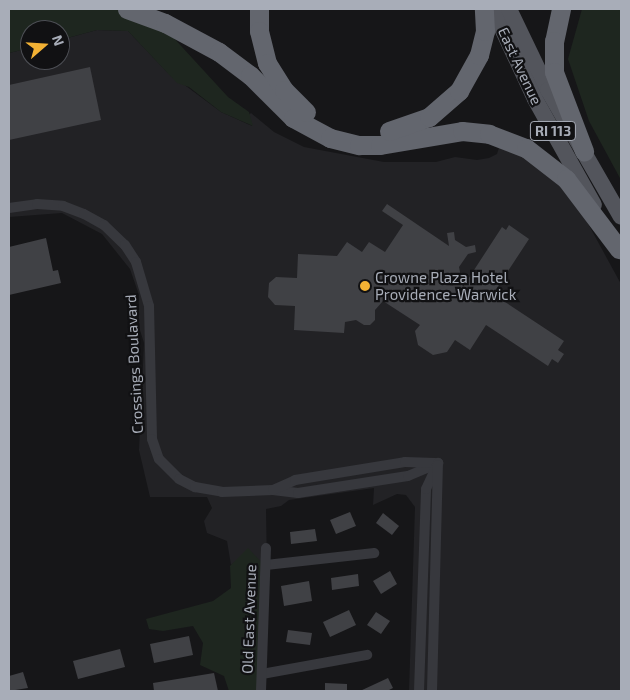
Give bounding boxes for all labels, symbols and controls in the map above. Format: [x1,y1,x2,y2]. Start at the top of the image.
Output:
north arrow [20,20,70,70]
street label: East Avenue [494,24,546,108]
text: N [49,33,68,48]
road number: RI 113 [529,120,577,142]
place label: Crowne Plaza Hotel Providence-Warwick [375,268,516,303]
marker: Crowne Plaza Hotel Providence-Warwick [359,280,371,292]
street label: Crossings Boulavard [121,294,147,434]
street label: Old East Avenue [238,564,260,674]

